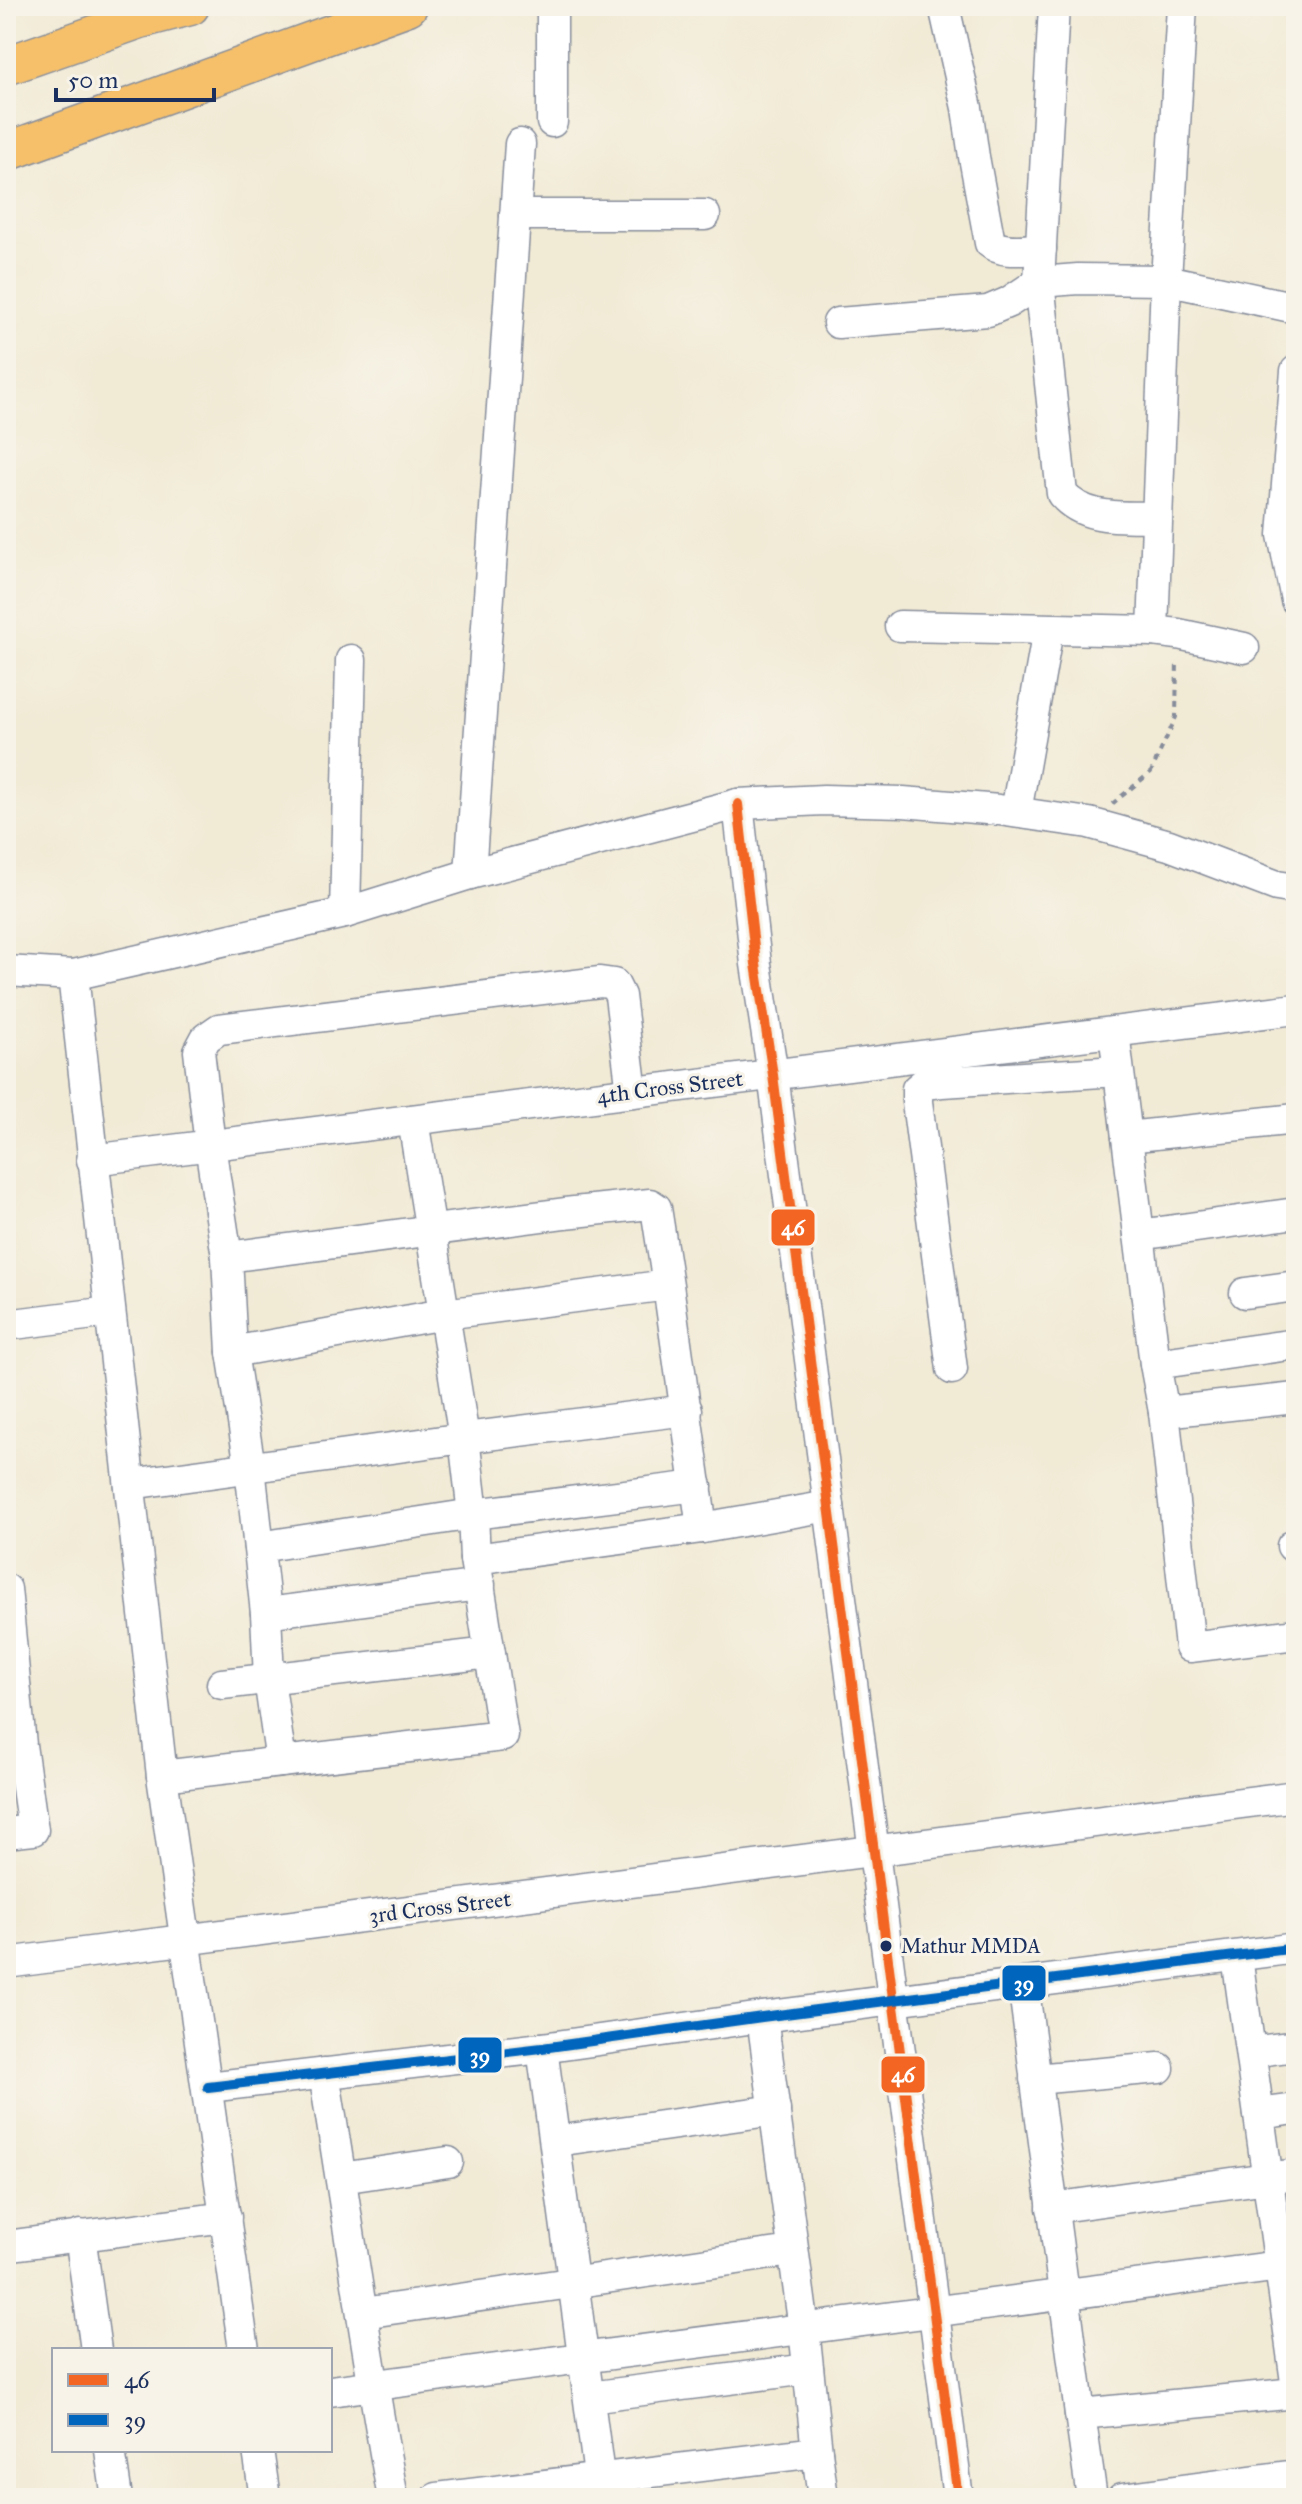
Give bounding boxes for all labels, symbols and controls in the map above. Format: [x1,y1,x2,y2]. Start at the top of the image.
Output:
scale bar [56,52,214,102]
text: 50 m [68,65,118,95]
street label: 4th Cross Street [595,1065,745,1109]
line badge: 46 [770,1208,816,1247]
text: 46 [781,1214,806,1241]
street label: 3rd Cross Street [368,1885,513,1929]
place label: Mathur MMDA [901,1934,1041,1958]
marker: Mathur MMDA [878,1938,894,1954]
line badge: 39 [1001,1964,1047,2002]
text: 39 [1014,1970,1034,1997]
line badge: 39 [457,2036,503,2074]
text: 39 [470,2042,490,2069]
line badge: 46 [880,2055,926,2094]
text: 46 [891,2061,916,2088]
legend [52,2348,332,2452]
text: 46 [124,2365,150,2395]
text: 39 [124,2405,147,2435]

